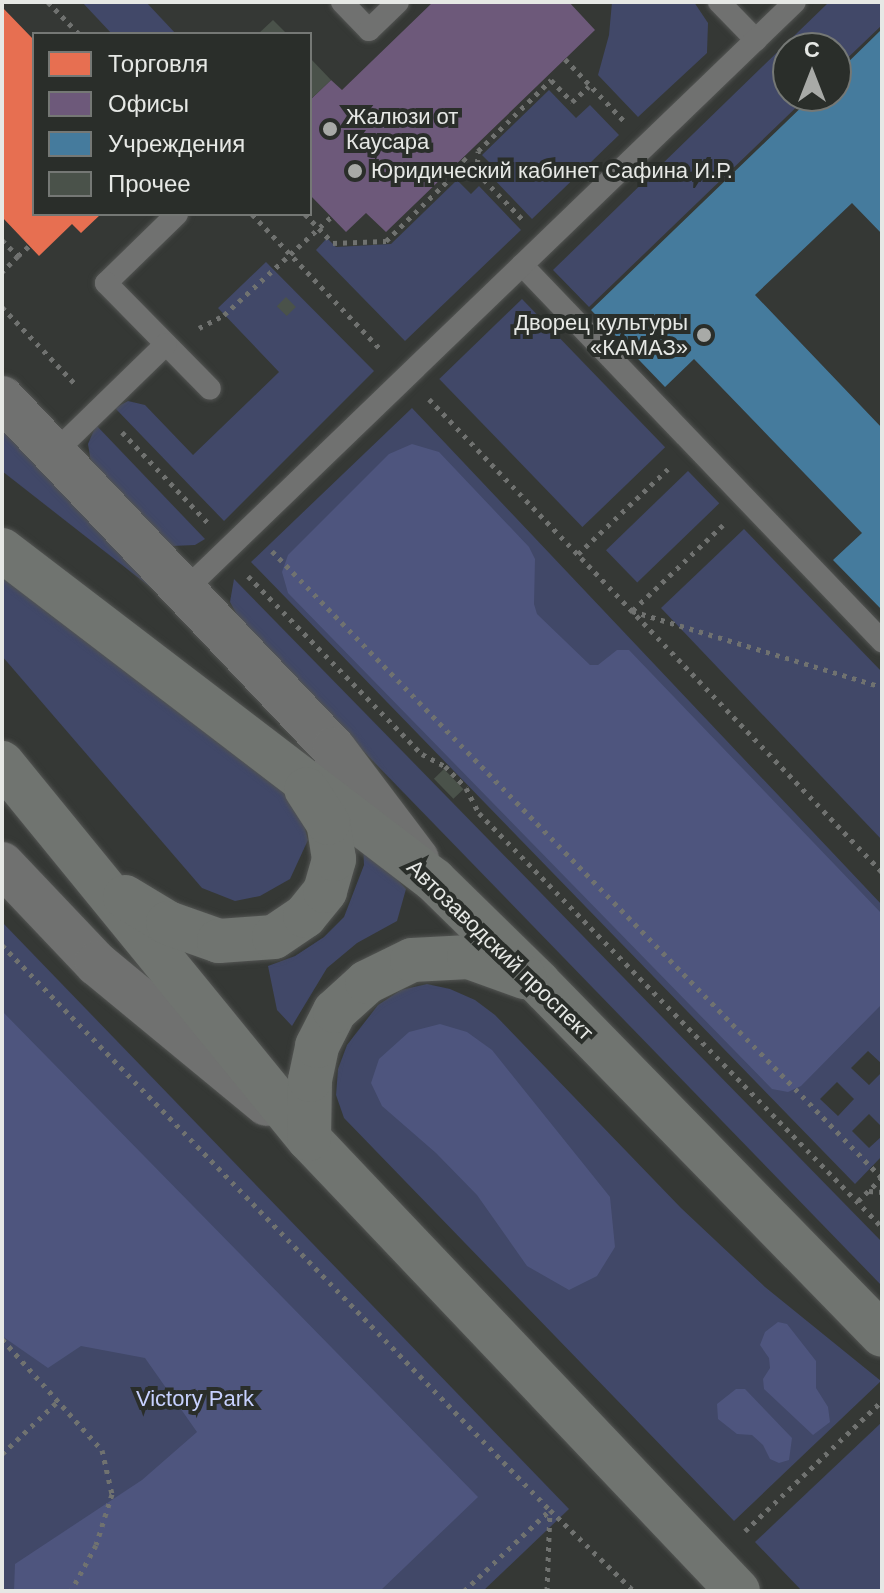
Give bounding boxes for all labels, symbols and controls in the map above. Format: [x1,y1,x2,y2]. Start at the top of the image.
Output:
legend [32,32,312,216]
north arrow [772,32,852,112]
text: С [804,37,820,62]
text: Торговля [108,50,208,77]
text: Офисы [108,90,189,117]
place label: Жалюзи от Каусара [346,103,458,154]
marker: Жалюзи от Каусара [321,120,339,138]
text: Учреждения [108,130,245,157]
place label: Юридический кабинет Сафина И.Р. [371,158,733,184]
marker: Юридический кабинет Сафина И.Р. [346,162,364,180]
text: Прочее [108,170,191,197]
place label: Дворец культуры «КАМАЗ» [514,309,688,360]
marker: Дворец культуры «КАМАЗ» [695,326,713,344]
street label: Автозаводский проспект [401,854,599,1046]
park label: Victory Park [136,1386,254,1412]

